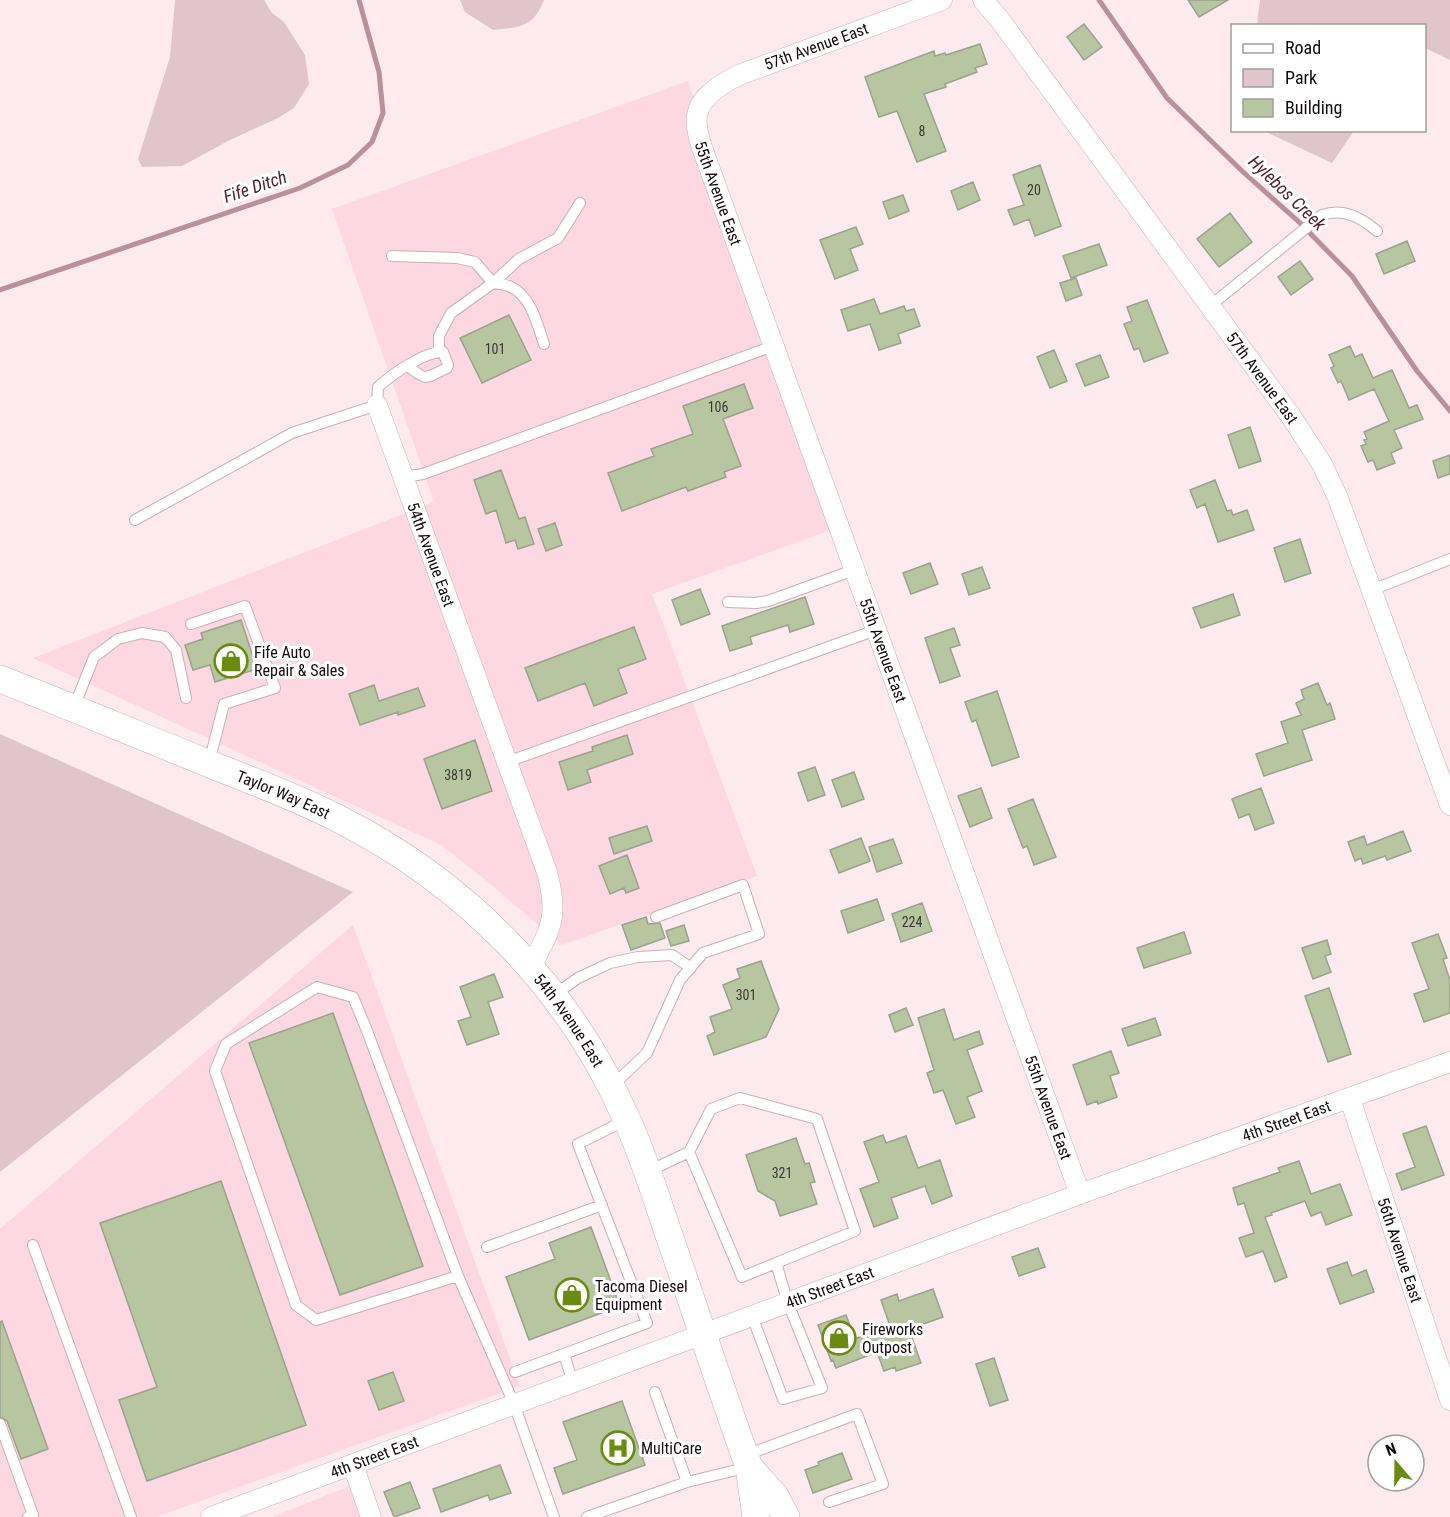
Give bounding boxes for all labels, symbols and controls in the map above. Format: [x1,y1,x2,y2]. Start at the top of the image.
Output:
street label: 57th Avenue East [762,19,871,74]
legend [1231,24,1426,132]
text: Road [1285,37,1321,58]
text: Park [1285,67,1317,88]
text: Building [1285,97,1342,118]
house number: 8 [919,123,926,139]
street label: 55th Avenue East [691,139,746,248]
water label: Hylebos Creek [1244,151,1331,235]
water label: Fife Ditch [220,166,289,207]
house number: 20 [1027,182,1041,198]
street label: 57th Avenue East [1222,328,1302,428]
house number: 101 [485,341,505,357]
house number: 106 [708,399,728,415]
street label: 54th Avenue East [403,500,459,609]
street label: 55th Avenue East [856,596,911,705]
shop icon: Fife Auto Repair & Sales [213,643,249,679]
place label: Fife Auto Repair & Sales [254,643,345,680]
street label: Taylor Way East [234,767,333,823]
house number: 3819 [444,767,472,783]
house number: 224 [902,914,922,930]
street label: 54th Avenue East [530,970,608,1071]
house number: 301 [736,987,756,1003]
street label: 55th Avenue East [1021,1053,1076,1162]
street label: 4th Street East [1239,1096,1334,1145]
house number: 321 [772,1165,792,1181]
street label: 56th Avenue East [1373,1195,1426,1305]
street label: 4th Street East [783,1262,877,1313]
shop icon: Tacoma Diesel Equipment [554,1277,590,1313]
place label: Tacoma Diesel Equipment [595,1277,688,1314]
shop icon: Fireworks Outpost [821,1320,857,1356]
place label: Fireworks Outpost [862,1320,923,1357]
hospital icon: MultiCare [600,1430,636,1466]
street label: 4th Street East [327,1432,421,1482]
north arrow [1366,1433,1426,1493]
place label: MultiCare [641,1439,702,1458]
text: N [1383,1439,1399,1460]

